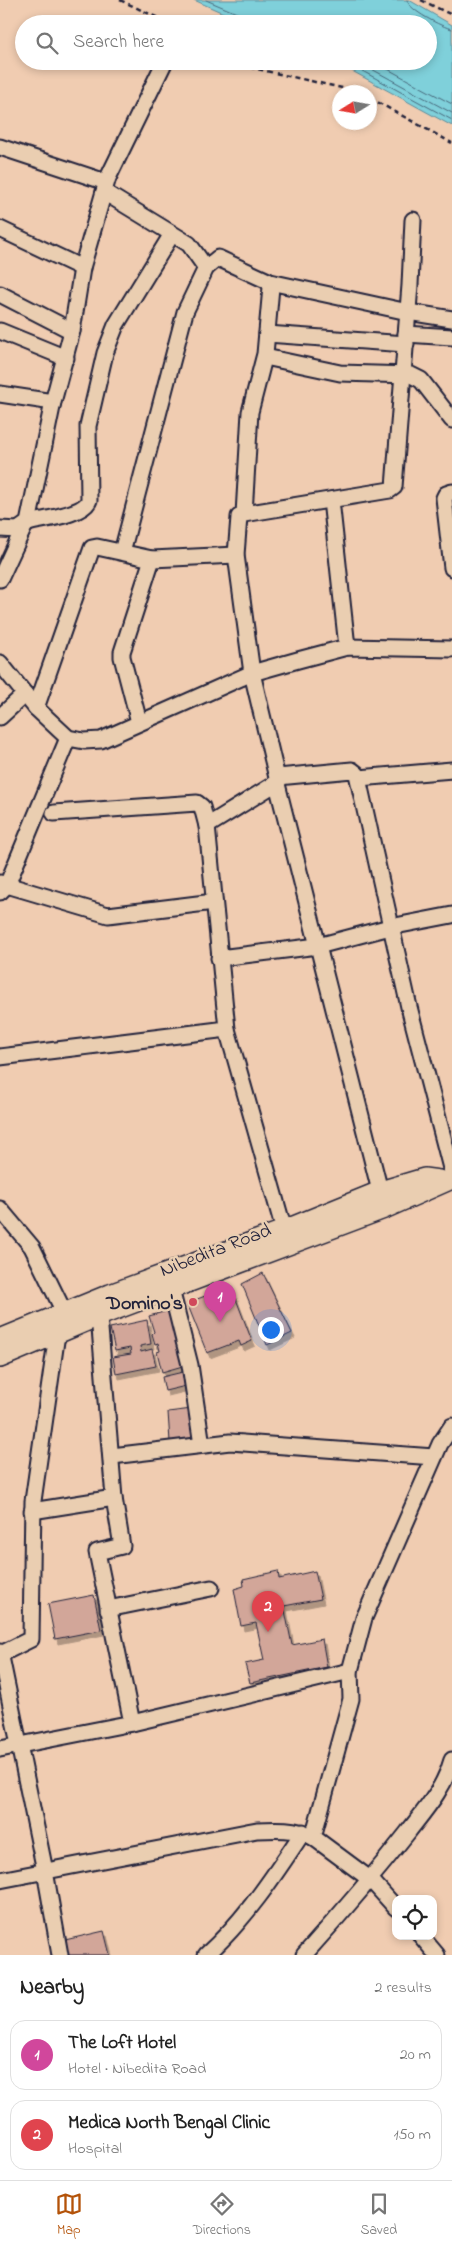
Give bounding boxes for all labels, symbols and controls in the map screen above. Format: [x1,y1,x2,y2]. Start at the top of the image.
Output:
search box [15,15,437,70]
icon: search [33,29,61,57]
text: Search here [73,29,164,56]
north arrow [332,85,377,130]
street label: Nibedita Road [156,1217,276,1286]
pin: 1 [204,1281,236,1322]
place label: Domino's [105,1290,183,1319]
marker: Domino's [187,1296,199,1308]
your location [258,1317,284,1343]
pin: 2 [252,1591,284,1632]
map controls [392,1895,437,1940]
button: locate [392,1895,437,1940]
text: Nearby [20,1973,84,2003]
text: 2 results [374,1976,432,2000]
text: The Loft Hotel [68,2030,176,2057]
text: 1 [34,2043,40,2067]
text: 20 m [400,2043,431,2067]
text: Hotel · Nibedita Road [68,2057,206,2081]
text: Medica North Bengal Clinic [68,2110,270,2137]
text: 2 [33,2123,41,2147]
text: 150 m [393,2123,431,2147]
text: Hospital [68,2137,122,2161]
tab: Map [55,2190,83,2241]
tab: Directions [193,2190,251,2241]
tab: Saved [361,2190,397,2241]

